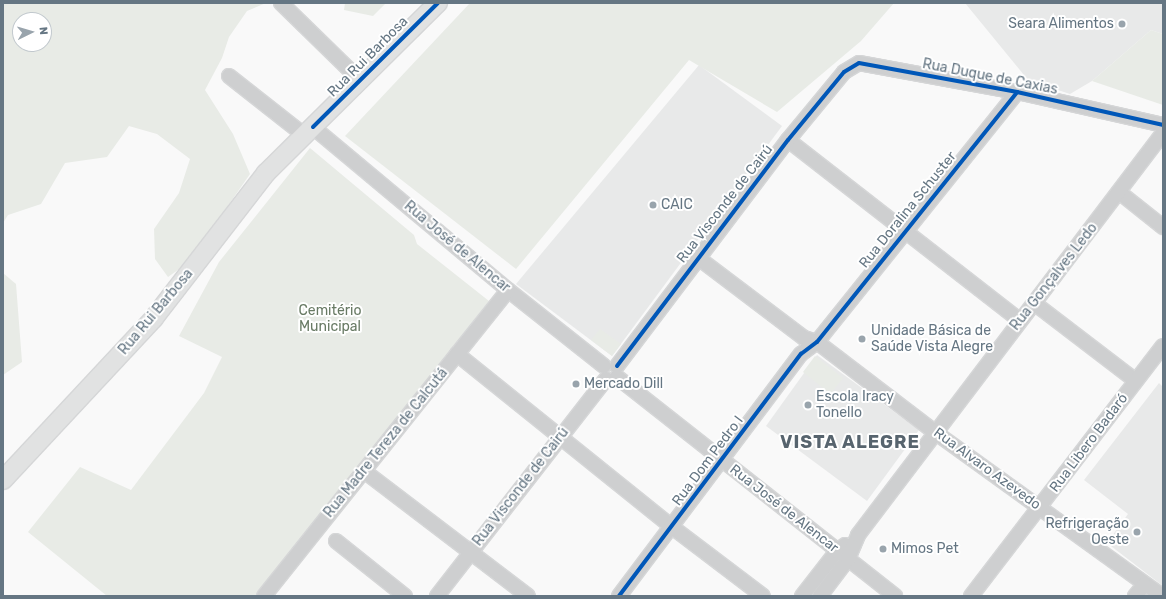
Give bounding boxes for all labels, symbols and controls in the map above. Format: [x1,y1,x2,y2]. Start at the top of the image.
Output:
north arrow [12,12,52,52]
street label: Rua Rui Barbosa [324,13,412,101]
place label: Seara Alimentos [1008,16,1114,32]
marker: Seara Alimentos [1117,19,1127,29]
text: N [37,26,50,36]
street label: Rua Duque de Caxias [921,56,1059,98]
street label: Rua Visconde de Cairú [673,141,777,267]
street label: Rua Doralina Schuster [856,148,960,272]
place label: CAIC [661,197,693,213]
street label: Rua José de Alencar [400,198,514,296]
marker: CAIC [648,200,658,210]
street label: Rua Gonçalves Ledo [1007,220,1101,334]
street label: Rua Rui Barbosa [115,266,197,358]
park label: Cemitério Municipal [298,303,362,336]
place label: Unidade Básica de Saúde Vista Alegre [871,323,994,356]
marker: Unidade Básica de Saúde Vista Alegre [856,333,868,345]
street label: Rua Madre Tereza de Calcutá [320,365,452,521]
place label: Mercado Dill [584,376,663,392]
marker: Mercado Dill [571,379,581,389]
place label: Escola Iracy Tonello [816,389,894,422]
street label: Rua Libero Badaró [1046,390,1132,496]
marker: Escola Iracy Tonello [803,400,813,410]
street label: Rua Dom Pedro I [669,413,747,509]
street label: Rua Visconde de Cairú [469,424,573,550]
street label: Rua Alvaro Azevedo [930,424,1044,514]
district label: VISTA ALEGRE [780,431,920,453]
street label: Rua José de Alencar [726,461,842,557]
place label: Refrigeração Oeste [1045,516,1129,548]
marker: Refrigeração Oeste [1132,527,1142,537]
place label: Mimos Pet [891,541,959,557]
marker: Mimos Pet [878,544,888,554]

